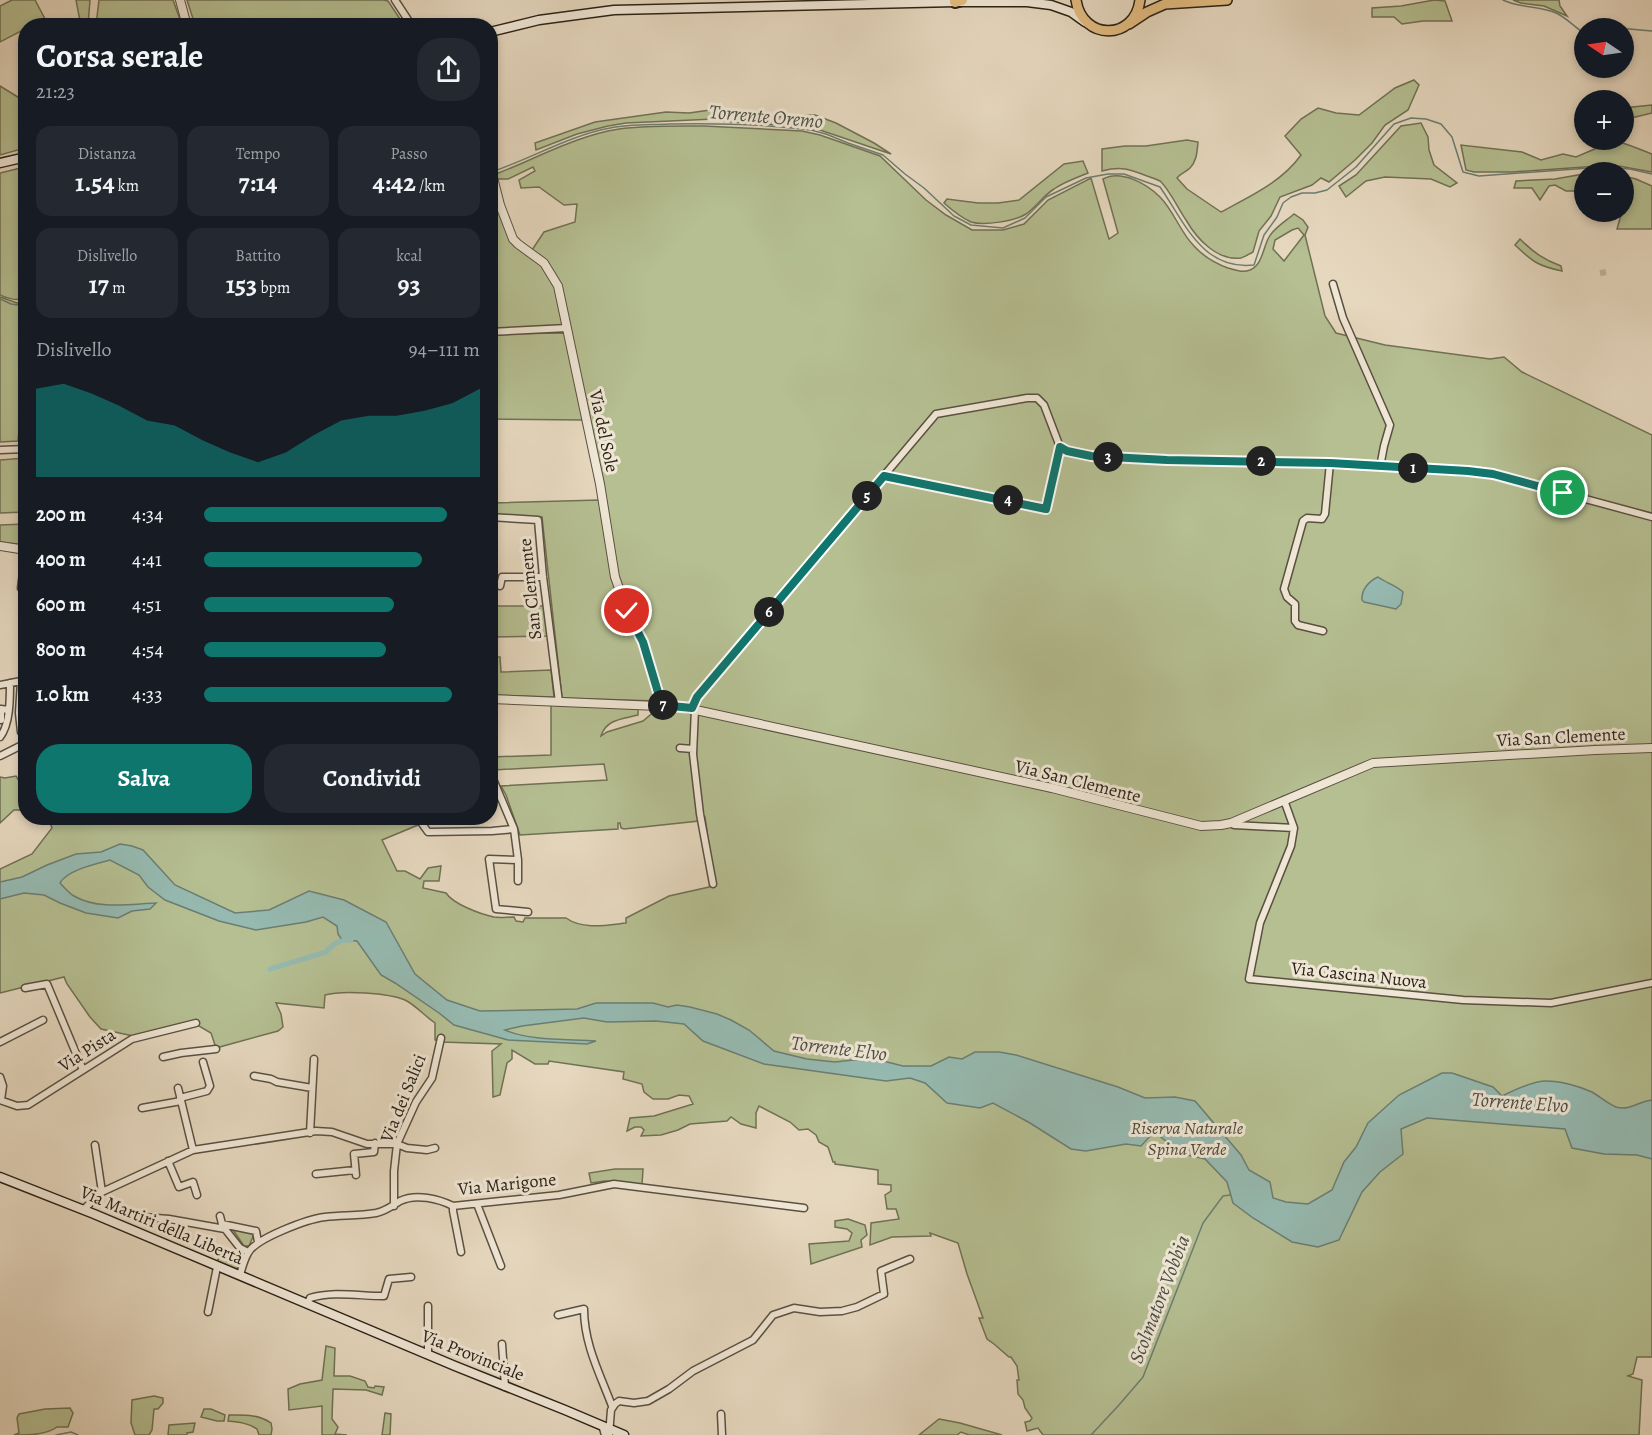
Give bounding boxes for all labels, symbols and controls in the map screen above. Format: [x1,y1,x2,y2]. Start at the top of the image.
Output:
north arrow [1574,18,1634,78]
map controls [1574,18,1634,222]
text: Corsa serale [36,33,203,78]
button: share [417,38,480,101]
text: 21:23 [36,78,75,105]
button: + [1574,90,1634,150]
water label: Torrente Oremo [708,98,824,135]
text: Distanza [78,143,136,165]
text: Tempo [236,143,280,165]
text: Passo [391,143,427,165]
button: − [1574,162,1634,222]
text: 1.54 [75,165,115,200]
text: 7:14 [239,165,277,200]
text: 4:42 [373,165,416,200]
text: km [115,175,139,197]
text: /km [416,175,445,197]
text: Dislivello [77,245,137,267]
text: Battito [235,245,281,267]
text: kcal [396,245,422,267]
text: 17 [89,267,109,302]
text: 153 [226,267,257,302]
text: 93 [397,267,421,302]
text: m [109,277,125,299]
text: bpm [257,277,290,299]
text: Dislivello [36,336,112,363]
text: 94–111 m [409,336,480,363]
street label: Via del Sole [583,387,624,474]
pin: 3 [1093,442,1123,472]
text: 3 [1105,446,1111,468]
pin: 2 [1246,446,1276,476]
text: 2 [1257,450,1265,472]
pin: 1 [1398,453,1428,483]
text: 1 [1410,457,1416,479]
pin [1537,467,1588,518]
icon: arrive [1546,476,1579,509]
pin: 5 [852,481,882,511]
text: 5 [864,485,870,507]
pin: 4 [993,485,1023,515]
text: 4 [1004,489,1012,511]
text: 200 m [36,501,86,528]
text: 4:34 [132,501,163,528]
street label: San Clemente [513,537,547,641]
text: 400 m [36,546,86,573]
text: 4:41 [132,546,162,573]
pin [601,585,652,636]
text: 600 m [36,591,86,618]
text: 4:51 [132,591,161,618]
icon: check [610,594,643,627]
pin: 6 [754,597,784,627]
text: 6 [765,601,773,623]
text: 800 m [36,636,86,663]
text: 4:54 [132,636,163,663]
text: 1.0 km [36,681,89,708]
text: 4:33 [132,681,162,708]
pin: 7 [648,690,678,720]
text: 7 [660,694,666,716]
street label: Via San Clemente [1495,722,1626,752]
button: Salva [36,744,252,813]
button: Condividi [264,744,480,813]
street label: Via San Clemente [1012,754,1143,808]
street label: Via Cascina Nuova [1289,956,1429,994]
street label: Via Pista [53,1022,121,1078]
water label: Torrente Elvo [789,1029,889,1068]
street label: Via dei Salici [374,1050,432,1147]
water label: Torrente Elvo [1471,1086,1569,1119]
park label: Riserva Naturale Spina Verde [1131,1116,1244,1161]
street label: Via Marigone [456,1167,557,1201]
street label: Via Martiri della Libertà [76,1179,248,1271]
water label: Scolmatore Vobbia [1123,1231,1196,1367]
street label: Via Provinciale [417,1323,528,1387]

